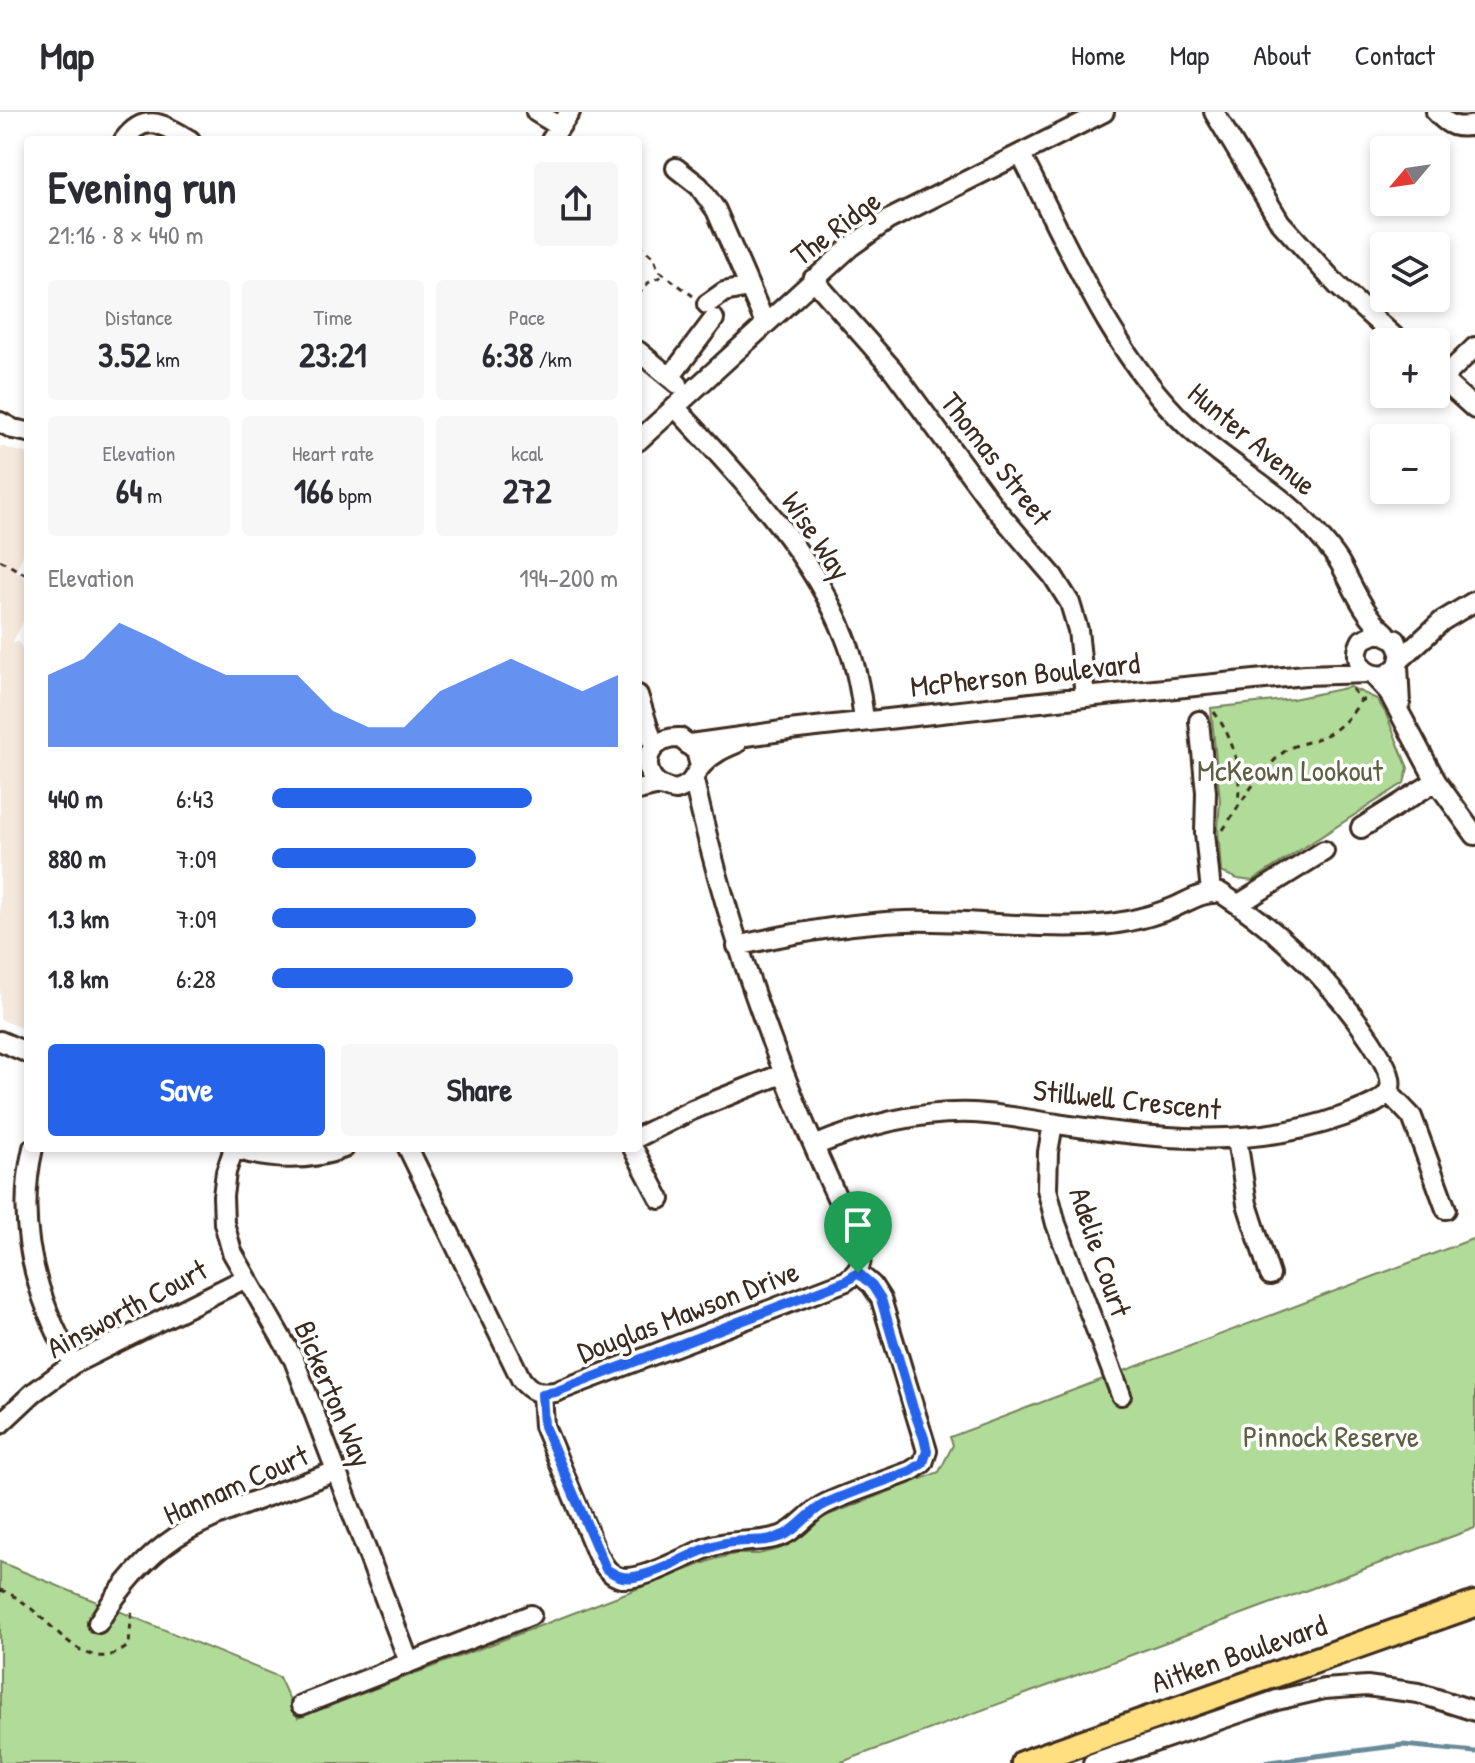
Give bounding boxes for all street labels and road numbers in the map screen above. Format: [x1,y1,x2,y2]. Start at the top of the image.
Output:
street label: The Ridge [782,180,889,274]
street label: Hunter Avenue [1180,373,1325,504]
street label: Thomas Street [932,383,1062,534]
street label: Wise Way [773,483,861,587]
street label: McPherson Boulevard [908,642,1142,706]
street label: Stillwell Crescent [1031,1069,1224,1129]
street label: Adelie Court [1060,1182,1142,1322]
street label: Ainsworth Court [39,1249,214,1367]
street label: Douglas Mawson Drive [571,1250,804,1372]
street label: Bickerton Way [285,1314,383,1473]
street label: Hannam Court [157,1434,315,1534]
street label: Aitken Boulevard [1146,1604,1332,1702]

